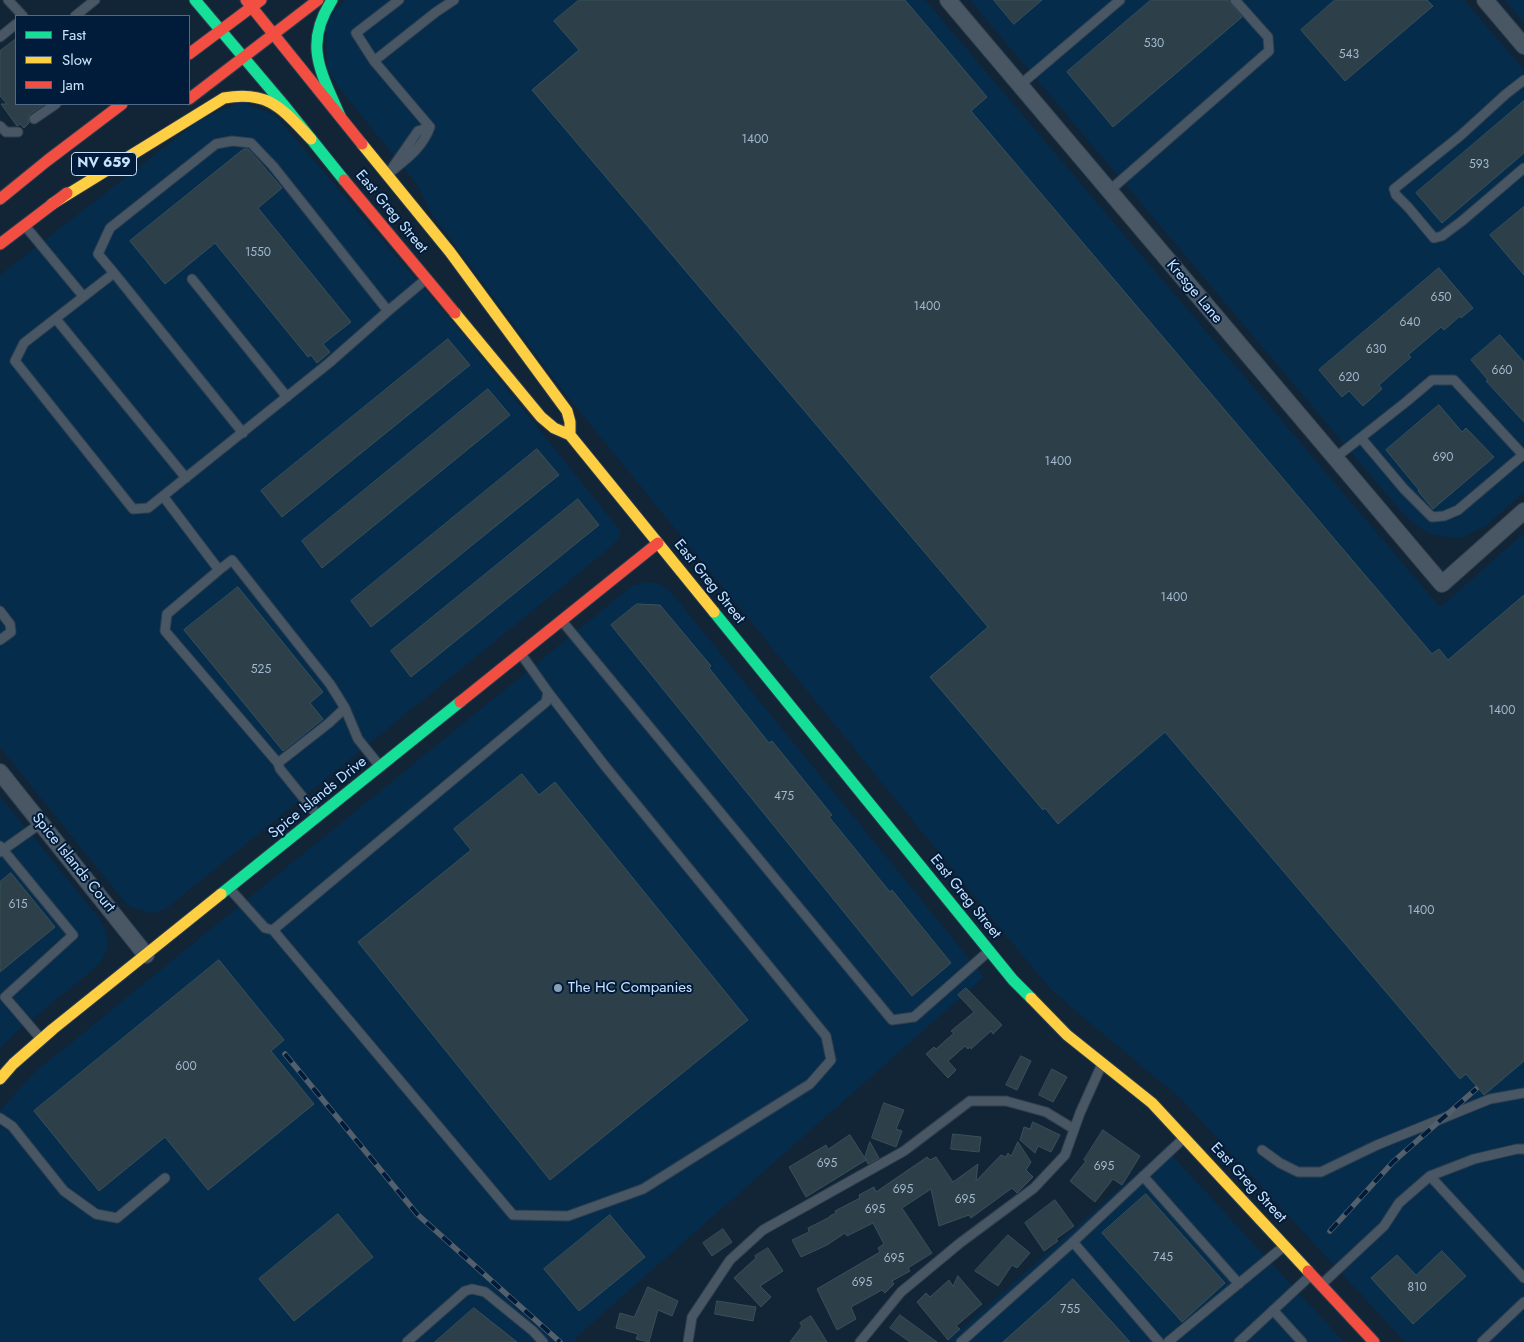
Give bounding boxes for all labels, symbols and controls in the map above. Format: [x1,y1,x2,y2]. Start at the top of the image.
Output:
legend [15,15,190,105]
text: Fast [62,24,86,46]
house number: 530 [1144,37,1164,51]
house number: 543 [1339,48,1359,62]
text: Slow [62,49,92,71]
text: Jam [62,74,85,96]
house number: 1400 [742,133,768,147]
road number: NV 659 [72,152,136,175]
house number: 593 [1469,158,1489,172]
street label: East Greg Street [351,167,431,257]
house number: 1550 [245,246,271,260]
street label: Kresge Lane [1162,257,1226,327]
house number: 650 [1431,291,1451,305]
house number: 1400 [914,300,940,314]
house number: 640 [1399,316,1421,330]
house number: 630 [1366,343,1386,357]
house number: 660 [1491,364,1513,378]
house number: 620 [1339,371,1359,385]
house number: 690 [1432,451,1454,465]
house number: 1400 [1045,455,1071,469]
street label: East Greg Street [670,536,748,628]
house number: 1400 [1161,591,1187,605]
house number: 525 [251,663,271,677]
house number: 1400 [1489,704,1515,718]
street label: Spice Islands Drive [265,753,371,843]
house number: 475 [774,790,794,804]
street label: Spice Islands Court [27,810,119,916]
street label: East Greg Street [926,851,1004,943]
house number: 615 [8,898,28,912]
house number: 1400 [1408,904,1434,918]
place label: The HC Companies [568,979,692,997]
marker: The HC Companies [552,982,564,994]
house number: 600 [175,1060,197,1074]
street label: East Greg Street [1206,1139,1290,1227]
house number: 695 [817,1157,837,1171]
house number: 695 [1094,1160,1114,1174]
house number: 695 [893,1183,913,1197]
house number: 695 [955,1193,975,1207]
house number: 695 [865,1203,885,1217]
house number: 745 [1153,1251,1173,1265]
house number: 695 [884,1252,904,1266]
house number: 695 [852,1276,872,1290]
house number: 810 [1407,1281,1427,1295]
house number: 755 [1060,1303,1080,1317]

